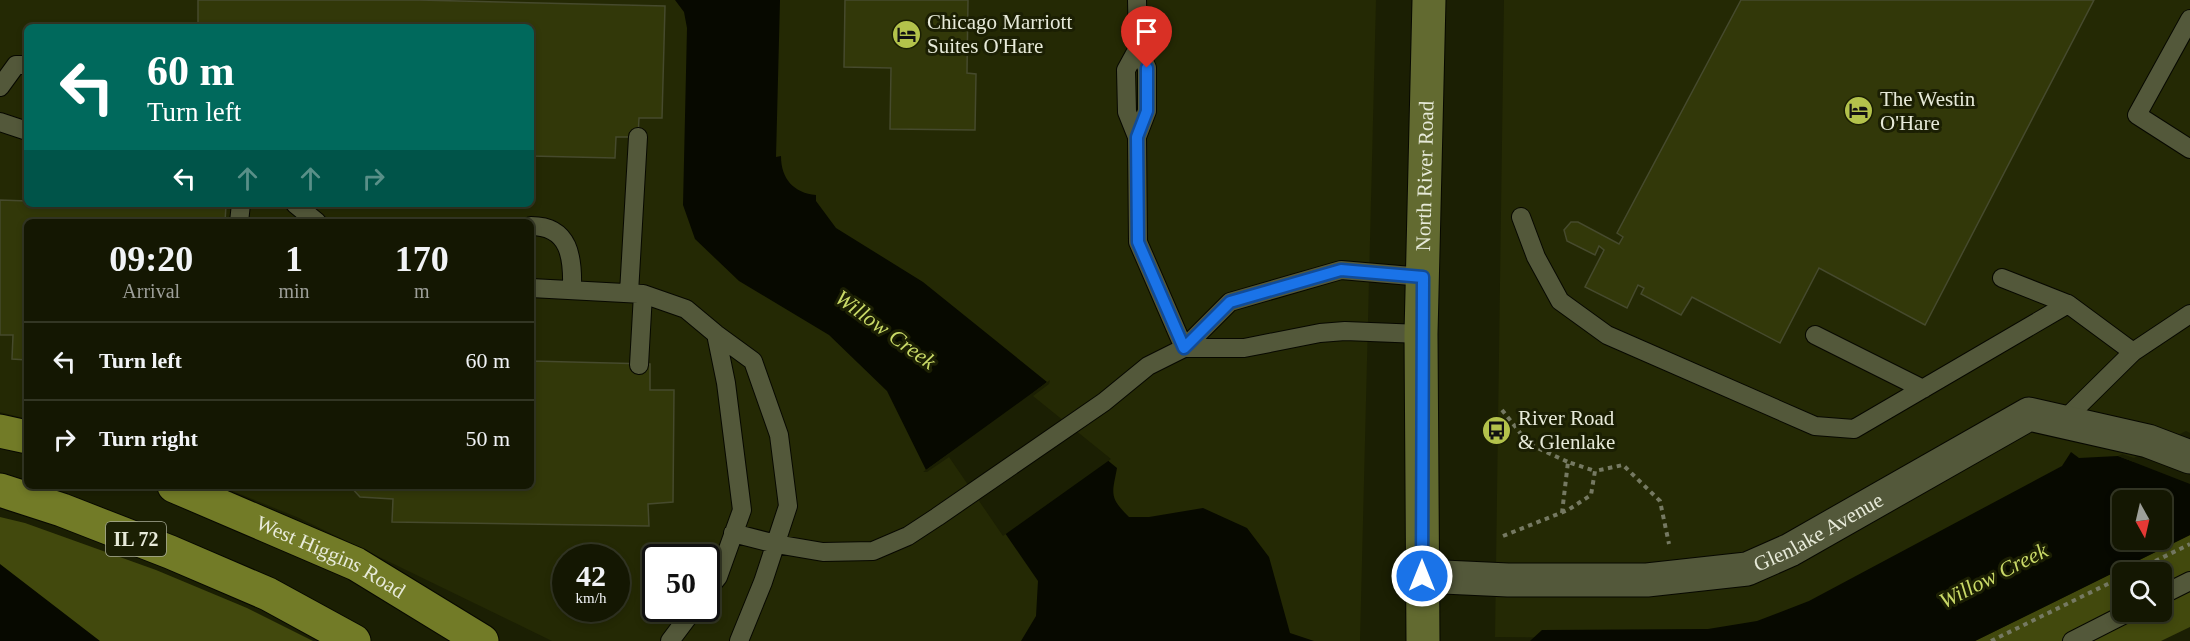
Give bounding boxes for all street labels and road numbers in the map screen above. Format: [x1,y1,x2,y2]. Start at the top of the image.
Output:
street label: North River Road [1411,100,1439,252]
street label: Glenlake Avenue [1750,488,1887,577]
street label: West Higgins Road [253,511,410,603]
road number: IL 72 [106,522,166,556]

